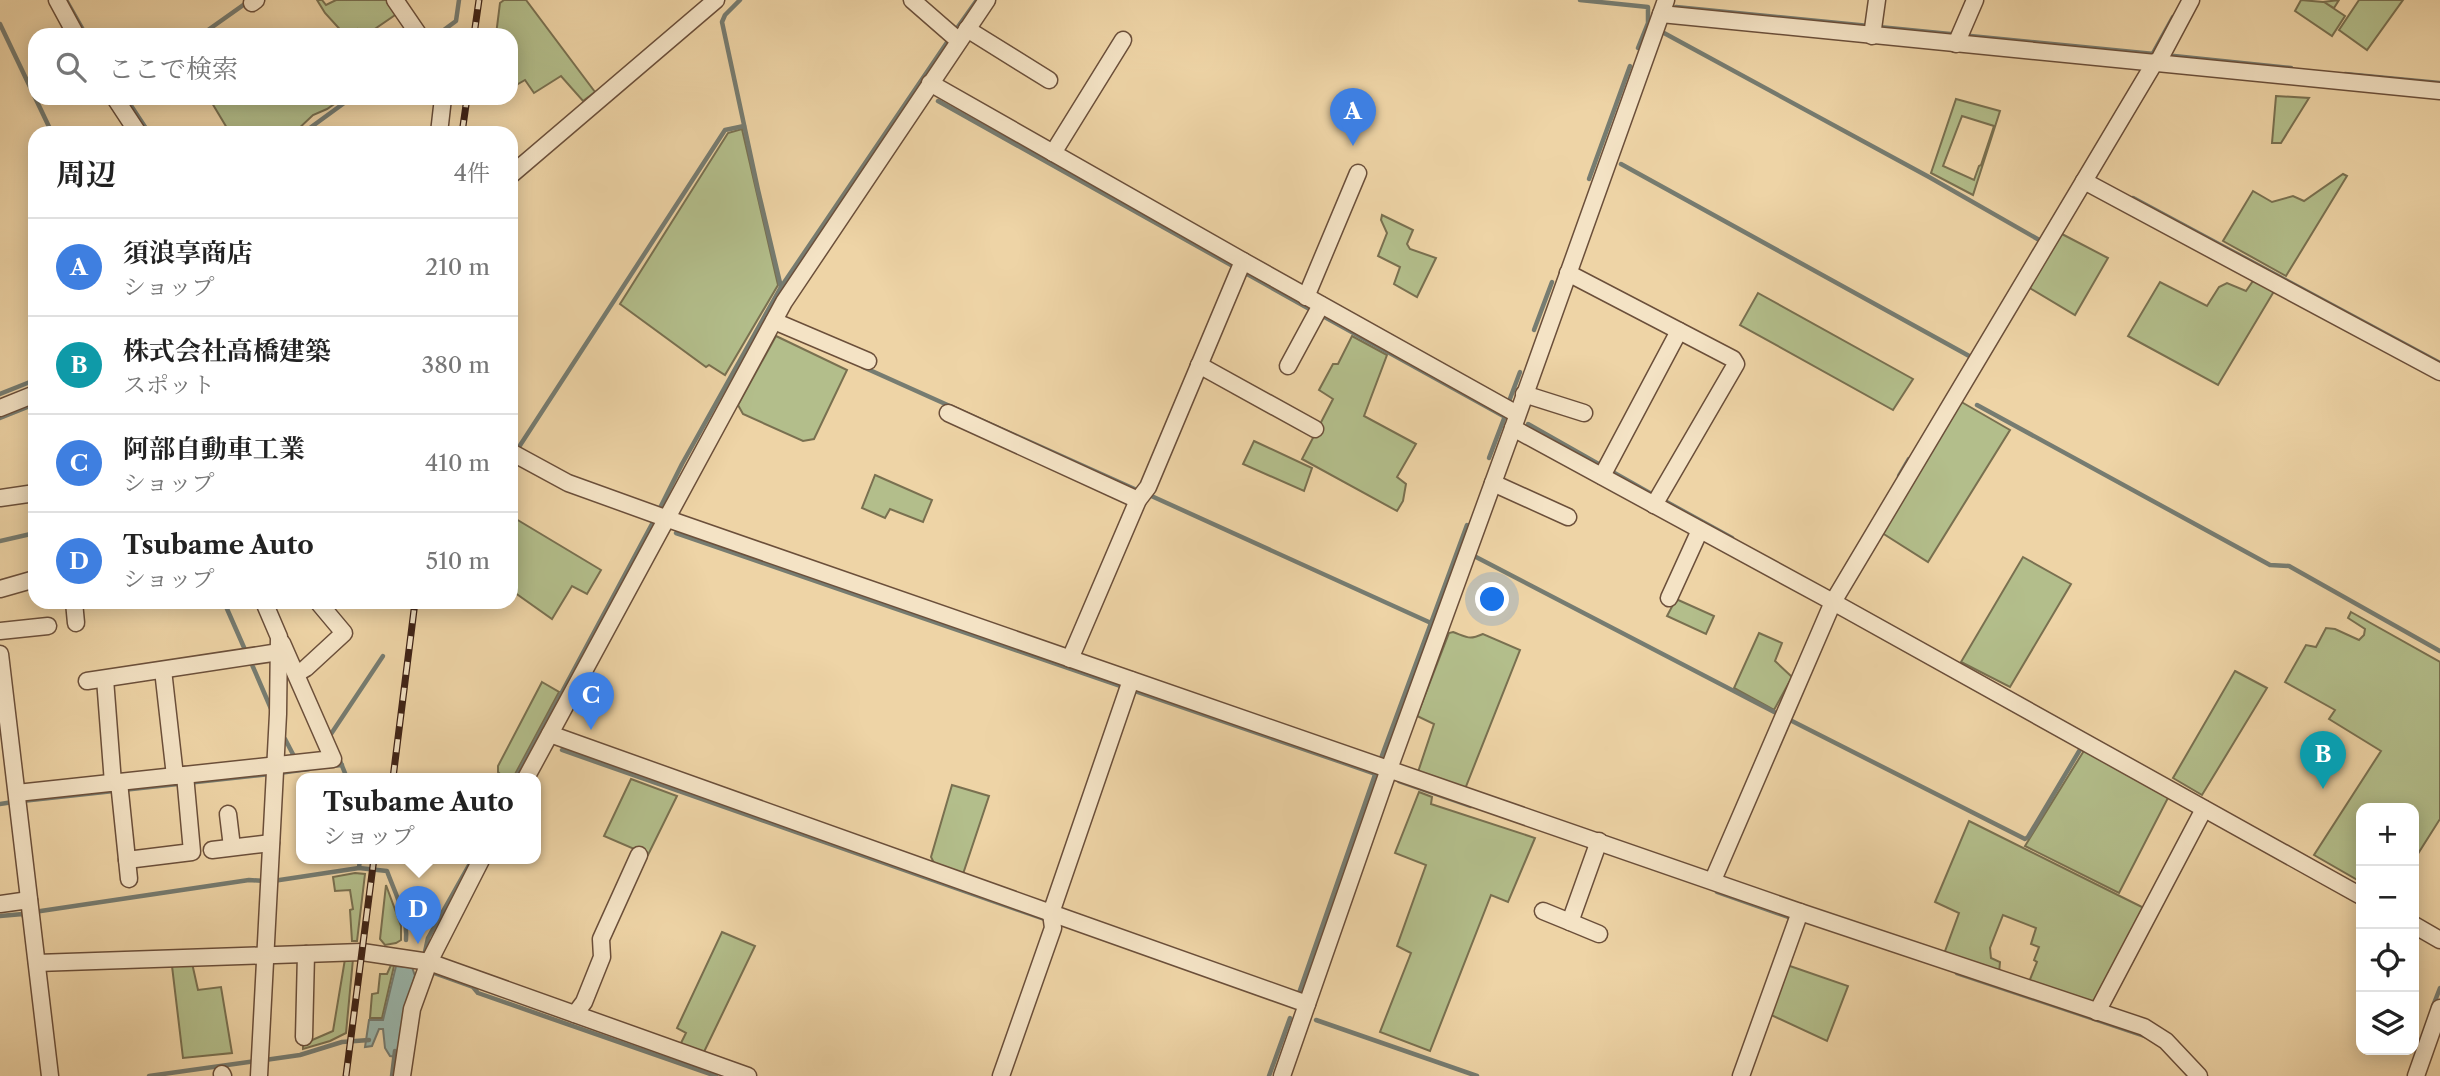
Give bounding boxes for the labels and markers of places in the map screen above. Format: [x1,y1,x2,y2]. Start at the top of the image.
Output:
pin: A [1330,88,1376,146]
pin: C [568,672,614,730]
pin: B [2300,731,2346,789]
pin: D [395,886,441,944]

